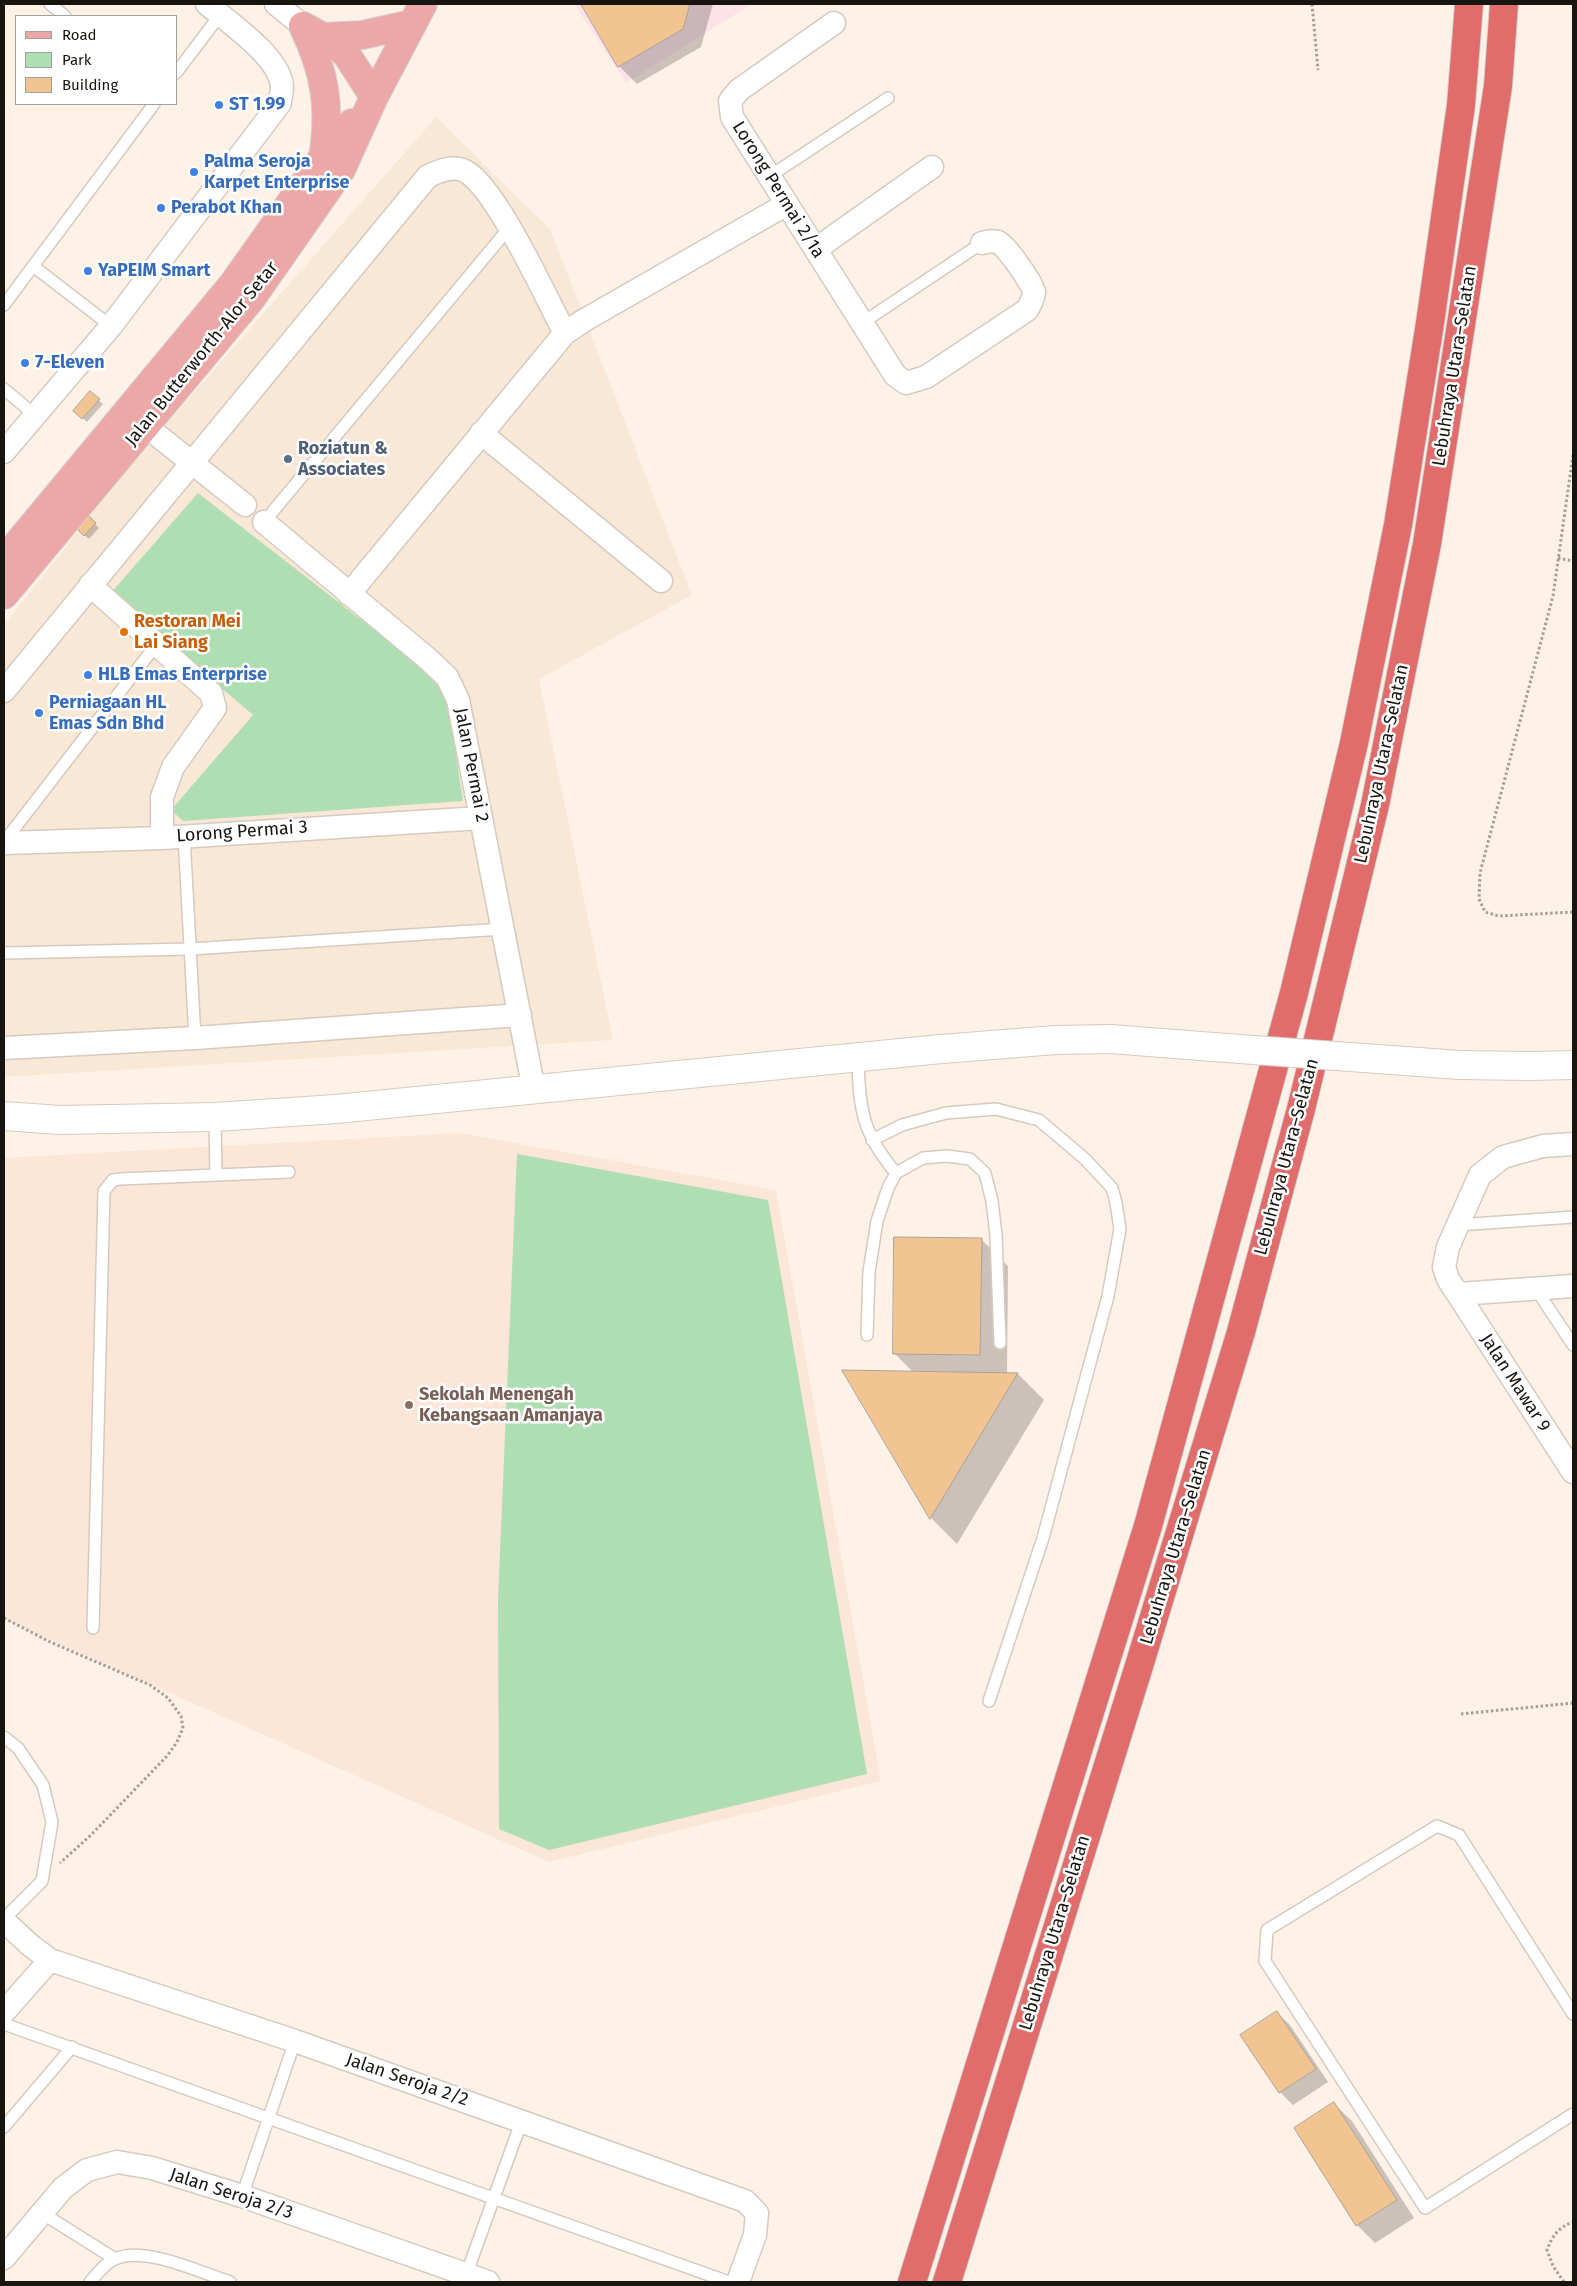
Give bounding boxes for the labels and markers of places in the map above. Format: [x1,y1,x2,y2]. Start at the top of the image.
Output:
place label: ST 1.99 [229,94,285,116]
marker: ST 1.99 [213,99,225,111]
place label: Palma Seroja Karpet Enterprise [204,151,349,193]
marker: Palma Seroja Karpet Enterprise [188,166,200,178]
place label: Perabot Khan [171,197,282,219]
marker: Perabot Khan [155,202,167,214]
place label: YaPEIM Smart [98,260,210,282]
marker: YaPEIM Smart [82,265,94,277]
place label: 7-Eleven [35,352,105,374]
marker: 7-Eleven [19,357,31,369]
place label: Roziatun & Associates [298,438,388,480]
marker: Roziatun & Associates [282,453,294,465]
place label: Restoran Mei Lai Siang [134,611,241,654]
marker: Restoran Mei Lai Siang [118,626,130,638]
place label: HLB Emas Enterprise [98,664,267,686]
marker: HLB Emas Enterprise [82,669,94,681]
place label: Perniagaan HL Emas Sdn Bhd [49,692,167,734]
marker: Perniagaan HL Emas Sdn Bhd [33,707,45,719]
place label: Sekolah Menengah Kebangsaan Amanjaya [419,1384,603,1426]
marker: Sekolah Menengah Kebangsaan Amanjaya [403,1399,415,1411]

